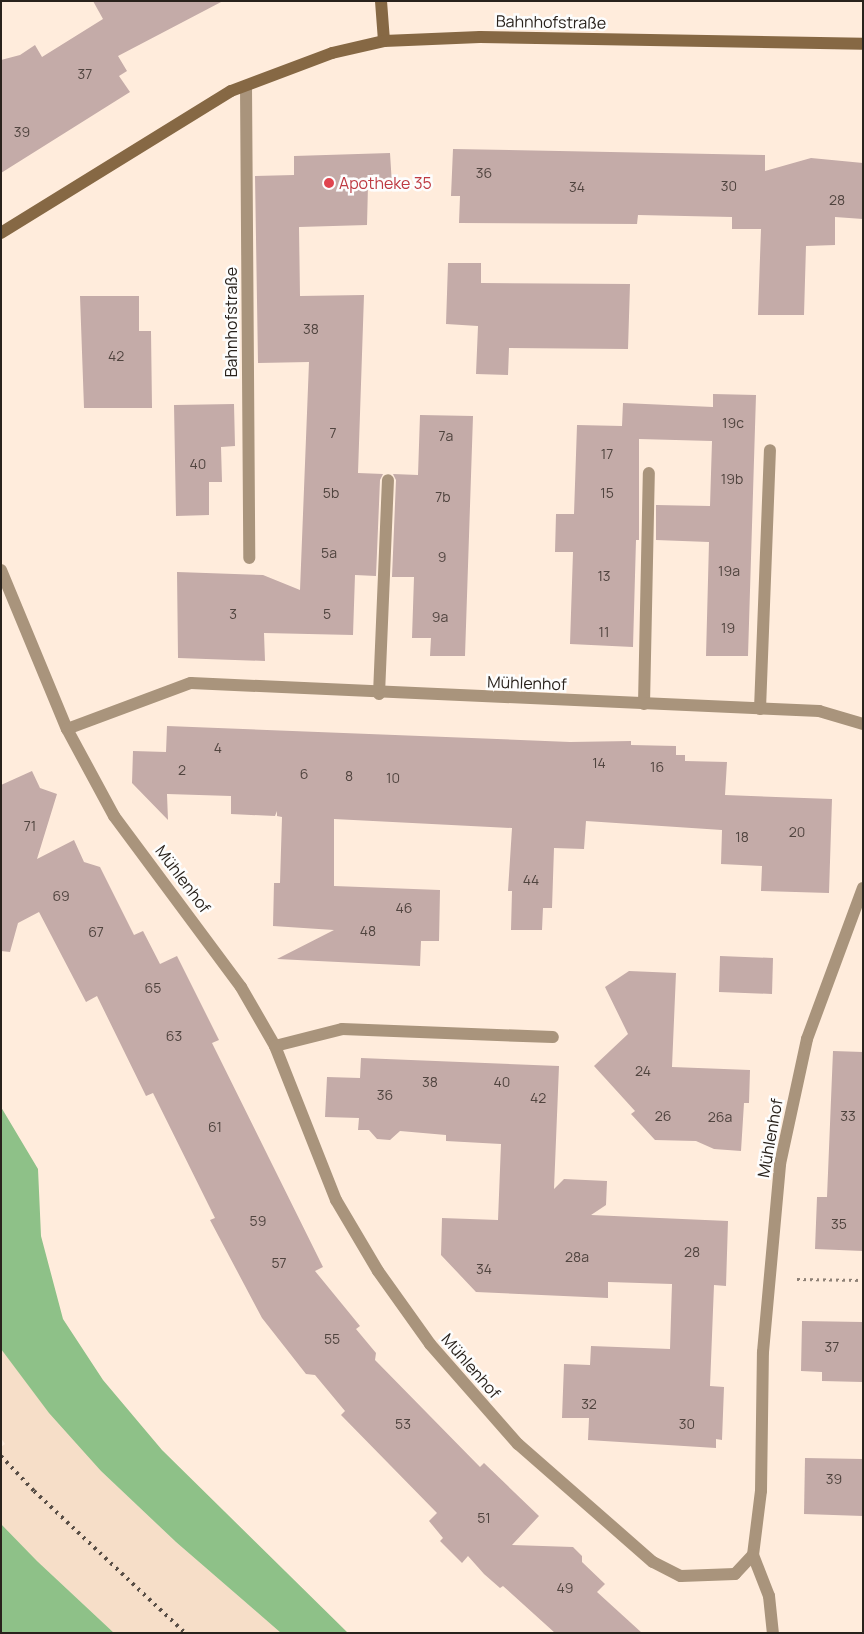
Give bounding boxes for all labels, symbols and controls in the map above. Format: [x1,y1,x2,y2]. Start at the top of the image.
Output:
street label: Bahnhofstraße [496,11,606,33]
house number: 37 [78,66,92,82]
house number: 39 [14,124,30,140]
house number: 36 [476,165,492,181]
place label: Apotheke 35 [339,173,432,193]
marker: Apotheke 35 [323,177,335,189]
house number: 30 [721,178,737,194]
house number: 34 [569,179,585,195]
house number: 28 [829,192,845,208]
street label: Bahnhofstraße [221,267,241,377]
house number: 38 [303,321,319,337]
house number: 42 [108,348,124,364]
house number: 19c [722,415,744,431]
house number: 7 [329,425,337,441]
house number: 7a [439,428,453,444]
house number: 17 [601,446,613,462]
house number: 40 [190,456,206,472]
house number: 19b [721,471,743,487]
house number: 5b [323,485,339,501]
house number: 15 [600,485,614,501]
house number: 7b [435,489,451,505]
house number: 5a [321,545,337,561]
house number: 9 [438,549,446,565]
house number: 19a [718,563,740,579]
house number: 13 [597,568,611,584]
house number: 3 [229,606,237,622]
house number: 5 [323,606,331,622]
house number: 9a [432,609,448,625]
house number: 19 [721,620,735,636]
house number: 11 [599,624,609,640]
street label: Mühlenhof [487,672,567,694]
house number: 4 [214,740,222,756]
house number: 14 [592,755,606,771]
house number: 16 [650,759,664,775]
house number: 2 [178,762,186,778]
house number: 6 [300,766,308,782]
house number: 8 [345,768,353,784]
house number: 10 [386,770,400,786]
house number: 71 [24,818,36,834]
house number: 20 [789,824,805,840]
house number: 18 [735,829,749,845]
street label: Mühlenhof [151,841,215,917]
house number: 44 [523,872,539,888]
house number: 69 [52,888,70,904]
house number: 46 [396,900,412,916]
house number: 48 [360,923,376,939]
house number: 67 [88,924,104,940]
house number: 65 [145,980,161,996]
house number: 63 [166,1028,182,1044]
house number: 24 [635,1063,651,1079]
house number: 38 [422,1074,438,1090]
house number: 40 [494,1074,510,1090]
house number: 36 [377,1087,393,1103]
house number: 42 [530,1090,546,1106]
street label: Mühlenhof [754,1097,786,1179]
house number: 26 [655,1108,671,1124]
house number: 33 [840,1108,856,1124]
house number: 26a [708,1109,732,1125]
house number: 61 [208,1119,222,1135]
house number: 59 [250,1213,266,1229]
house number: 35 [831,1216,847,1232]
house number: 28 [684,1244,700,1260]
house number: 28a [565,1249,589,1265]
house number: 57 [271,1255,287,1271]
house number: 34 [476,1261,492,1277]
street label: Mühlenhof [438,1330,504,1402]
house number: 55 [324,1331,340,1347]
house number: 37 [825,1339,839,1355]
house number: 32 [581,1396,597,1412]
house number: 53 [395,1416,411,1432]
house number: 30 [679,1416,695,1432]
house number: 39 [826,1471,842,1487]
house number: 51 [477,1510,491,1526]
house number: 49 [557,1580,573,1596]

